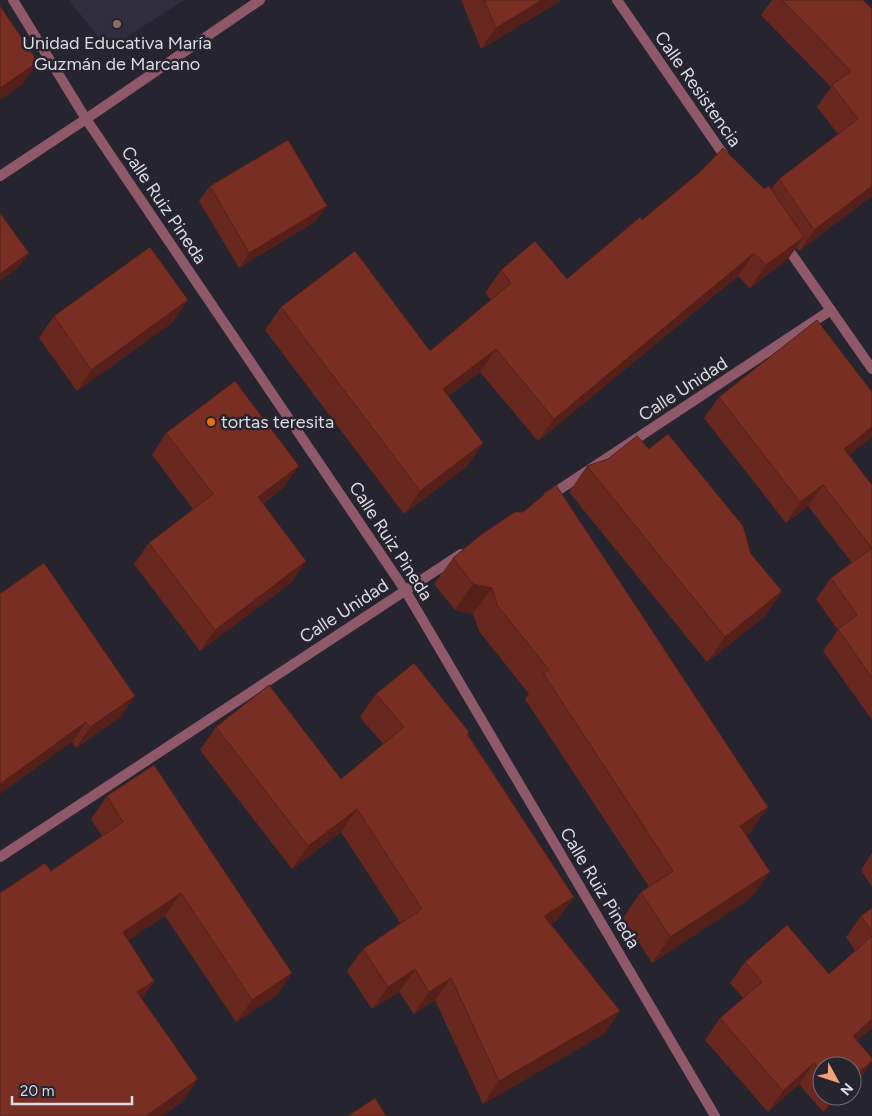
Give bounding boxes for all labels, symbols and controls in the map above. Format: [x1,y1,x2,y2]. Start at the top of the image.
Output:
marker: Unidad Educativa María Guzmán de Marcano [111,18,123,30]
street label: Calle Resistencia [650,27,746,151]
place label: Unidad Educativa María Guzmán de Marcano [22,32,212,75]
street label: Calle Ruiz Pineda [116,142,212,268]
street label: Calle Unidad [634,352,732,426]
place label: tortas teresita [221,411,334,433]
marker: tortas teresita [205,416,217,428]
street label: Calle Ruiz Pineda [344,477,438,605]
street label: Calle Unidad [295,574,393,648]
street label: Calle Ruiz Pineda [555,823,645,953]
north arrow [812,1056,862,1106]
scale bar [12,1074,132,1106]
text: N [837,1079,857,1099]
text: 20 m [20,1082,54,1100]

